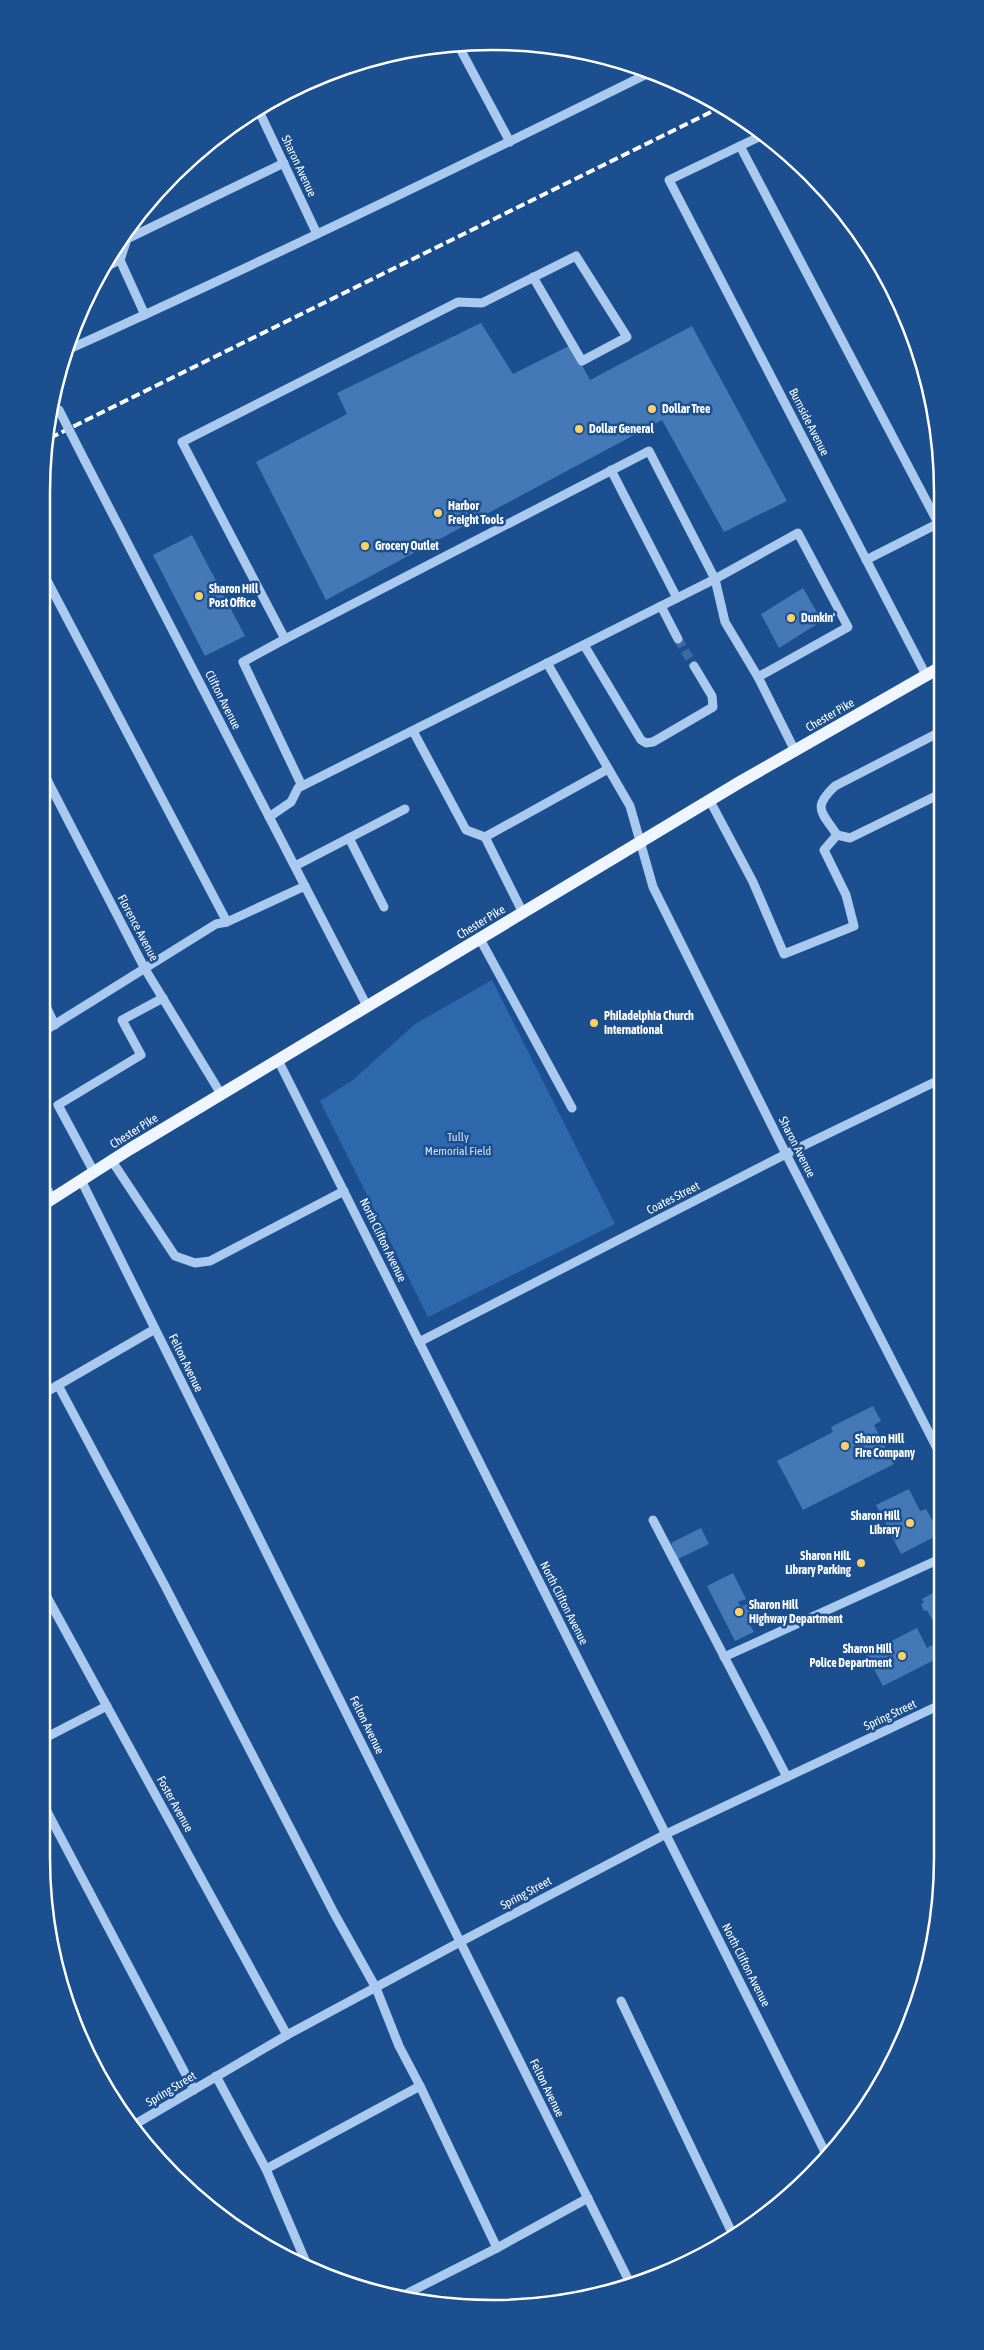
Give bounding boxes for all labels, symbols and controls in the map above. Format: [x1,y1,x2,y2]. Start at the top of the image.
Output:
street label: Sharon Avenue [279,133,319,199]
street label: Burnside Avenue [786,386,832,458]
place label: Dollar Tree [662,402,711,416]
marker: Dollar Tree [646,403,658,415]
place label: Dollar General [589,422,654,436]
marker: Dollar General [573,423,585,435]
place label: Harbor Freight Tools [448,499,504,527]
marker: Harbor Freight Tools [432,507,444,519]
place label: Grocery Outlet [375,539,439,553]
marker: Grocery Outlet [359,540,371,552]
place label: Sharon Hill Post Office [209,582,259,610]
marker: Sharon Hill Post Office [193,590,205,602]
place label: Dunkin' [801,611,835,625]
marker: Dunkin' [785,612,797,624]
street label: Clifton Avenue [202,668,244,732]
street label: Chester Pike [803,695,857,735]
street label: Florence Avenue [115,892,161,964]
street label: Chester Pike [454,902,508,942]
place label: Philadelphia Church International [604,1009,694,1037]
marker: Philadelphia Church International [588,1017,600,1029]
street label: Chester Pike [107,1111,161,1151]
street label: Sharon Avenue [776,1114,818,1180]
park label: Tully Memorial Field [425,1130,491,1158]
street label: Coates Street [644,1178,702,1217]
street label: North Clifton Avenue [357,1196,409,1284]
street label: Felton Avenue [166,1332,206,1394]
place label: Sharon Hill Fire Company [855,1432,915,1460]
marker: Sharon Hill Fire Company [839,1440,851,1452]
place label: Sharon Hill Library [851,1509,901,1537]
marker: Sharon Hill Library [904,1517,916,1529]
place label: Sharon HilL Library Parking [785,1549,852,1577]
marker: Sharon HilL Library Parking [855,1557,867,1569]
street label: North Clifton Avenue [537,1559,591,1647]
place label: Sharon Hill Highway Department [749,1598,843,1626]
marker: Sharon Hill Highway Department [733,1606,745,1618]
place label: Sharon Hill Police Department [809,1642,893,1670]
marker: Sharon Hill Police Department [896,1650,908,1662]
street label: Felton Avenue [347,1694,387,1756]
street label: Spring Street [862,1697,919,1733]
street label: Foster Avenue [154,1774,196,1834]
street label: Spring Street [498,1873,554,1912]
street label: North Clifton Avenue [719,1921,773,2009]
street label: Felton Avenue [527,2057,567,2119]
street label: Spring Street [143,2068,199,2109]

